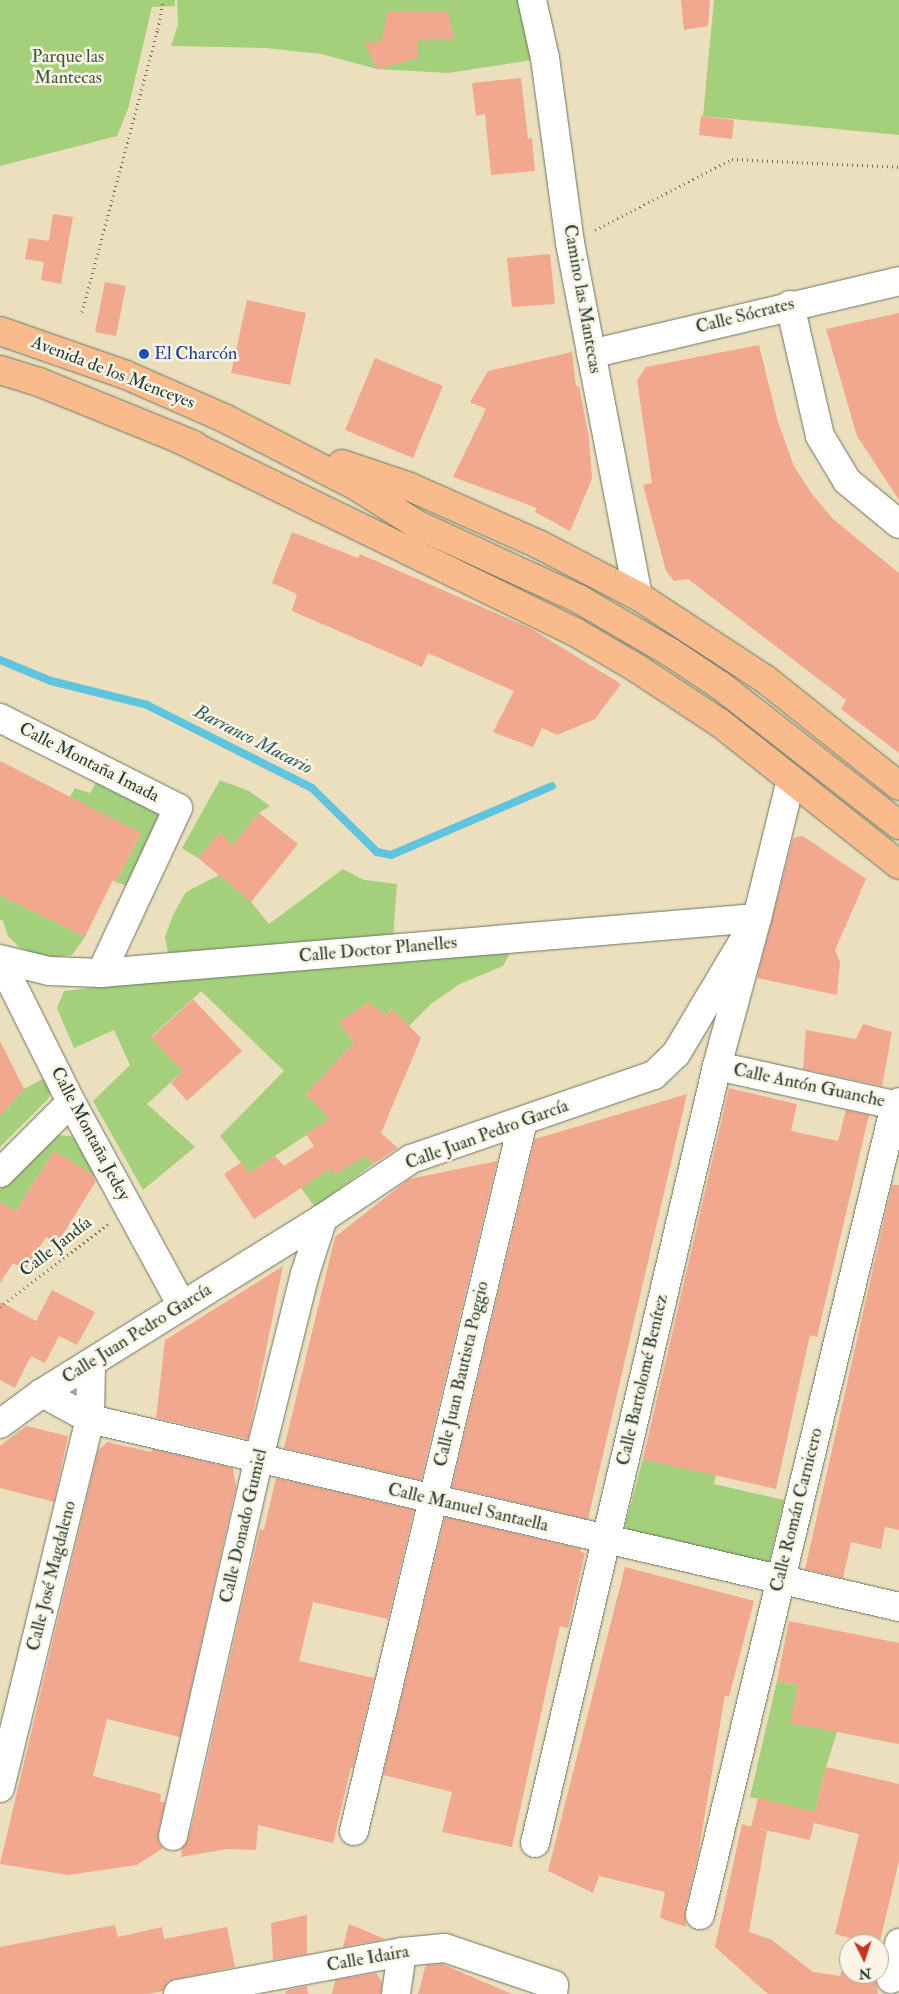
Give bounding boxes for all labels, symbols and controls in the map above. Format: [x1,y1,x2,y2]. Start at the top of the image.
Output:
park label: Parque las Mantecas [32,47,104,90]
street label: Camino las Mantecas [558,223,606,375]
street label: Calle Sócrates [694,293,796,339]
street label: Avenida de los Menceyes [28,332,198,414]
place label: El Charcón [154,343,237,365]
marker: El Charcón [138,348,150,360]
water label: Barranco Macario [190,700,316,780]
street label: Calle Montaña Imada [15,718,163,808]
street label: Calle Doctor Planelles [298,932,458,968]
street label: Calle Antón Guanche [731,1059,887,1113]
street label: Calle Montaña Jedey [46,1063,134,1205]
street label: Calle Juan Pedro García [403,1095,571,1175]
street label: Calle Jandía [16,1212,96,1282]
street label: Calle Juan Pedro García [58,1279,216,1389]
street label: Calle Juan Bautista Poggio [430,1279,494,1469]
street label: Calle Bartolomé Benítez [613,1292,673,1468]
street label: Calle Román Carnicero [766,1426,828,1594]
street label: Calle Donado Gumiel [216,1447,272,1605]
street label: Calle Manuel Santaella [386,1479,550,1537]
street label: Calle José Magdaleno [23,1499,81,1653]
north arrow [839,1934,889,1984]
street label: Calle Idaira [325,1941,411,1977]
text: N [858,1965,872,1982]

